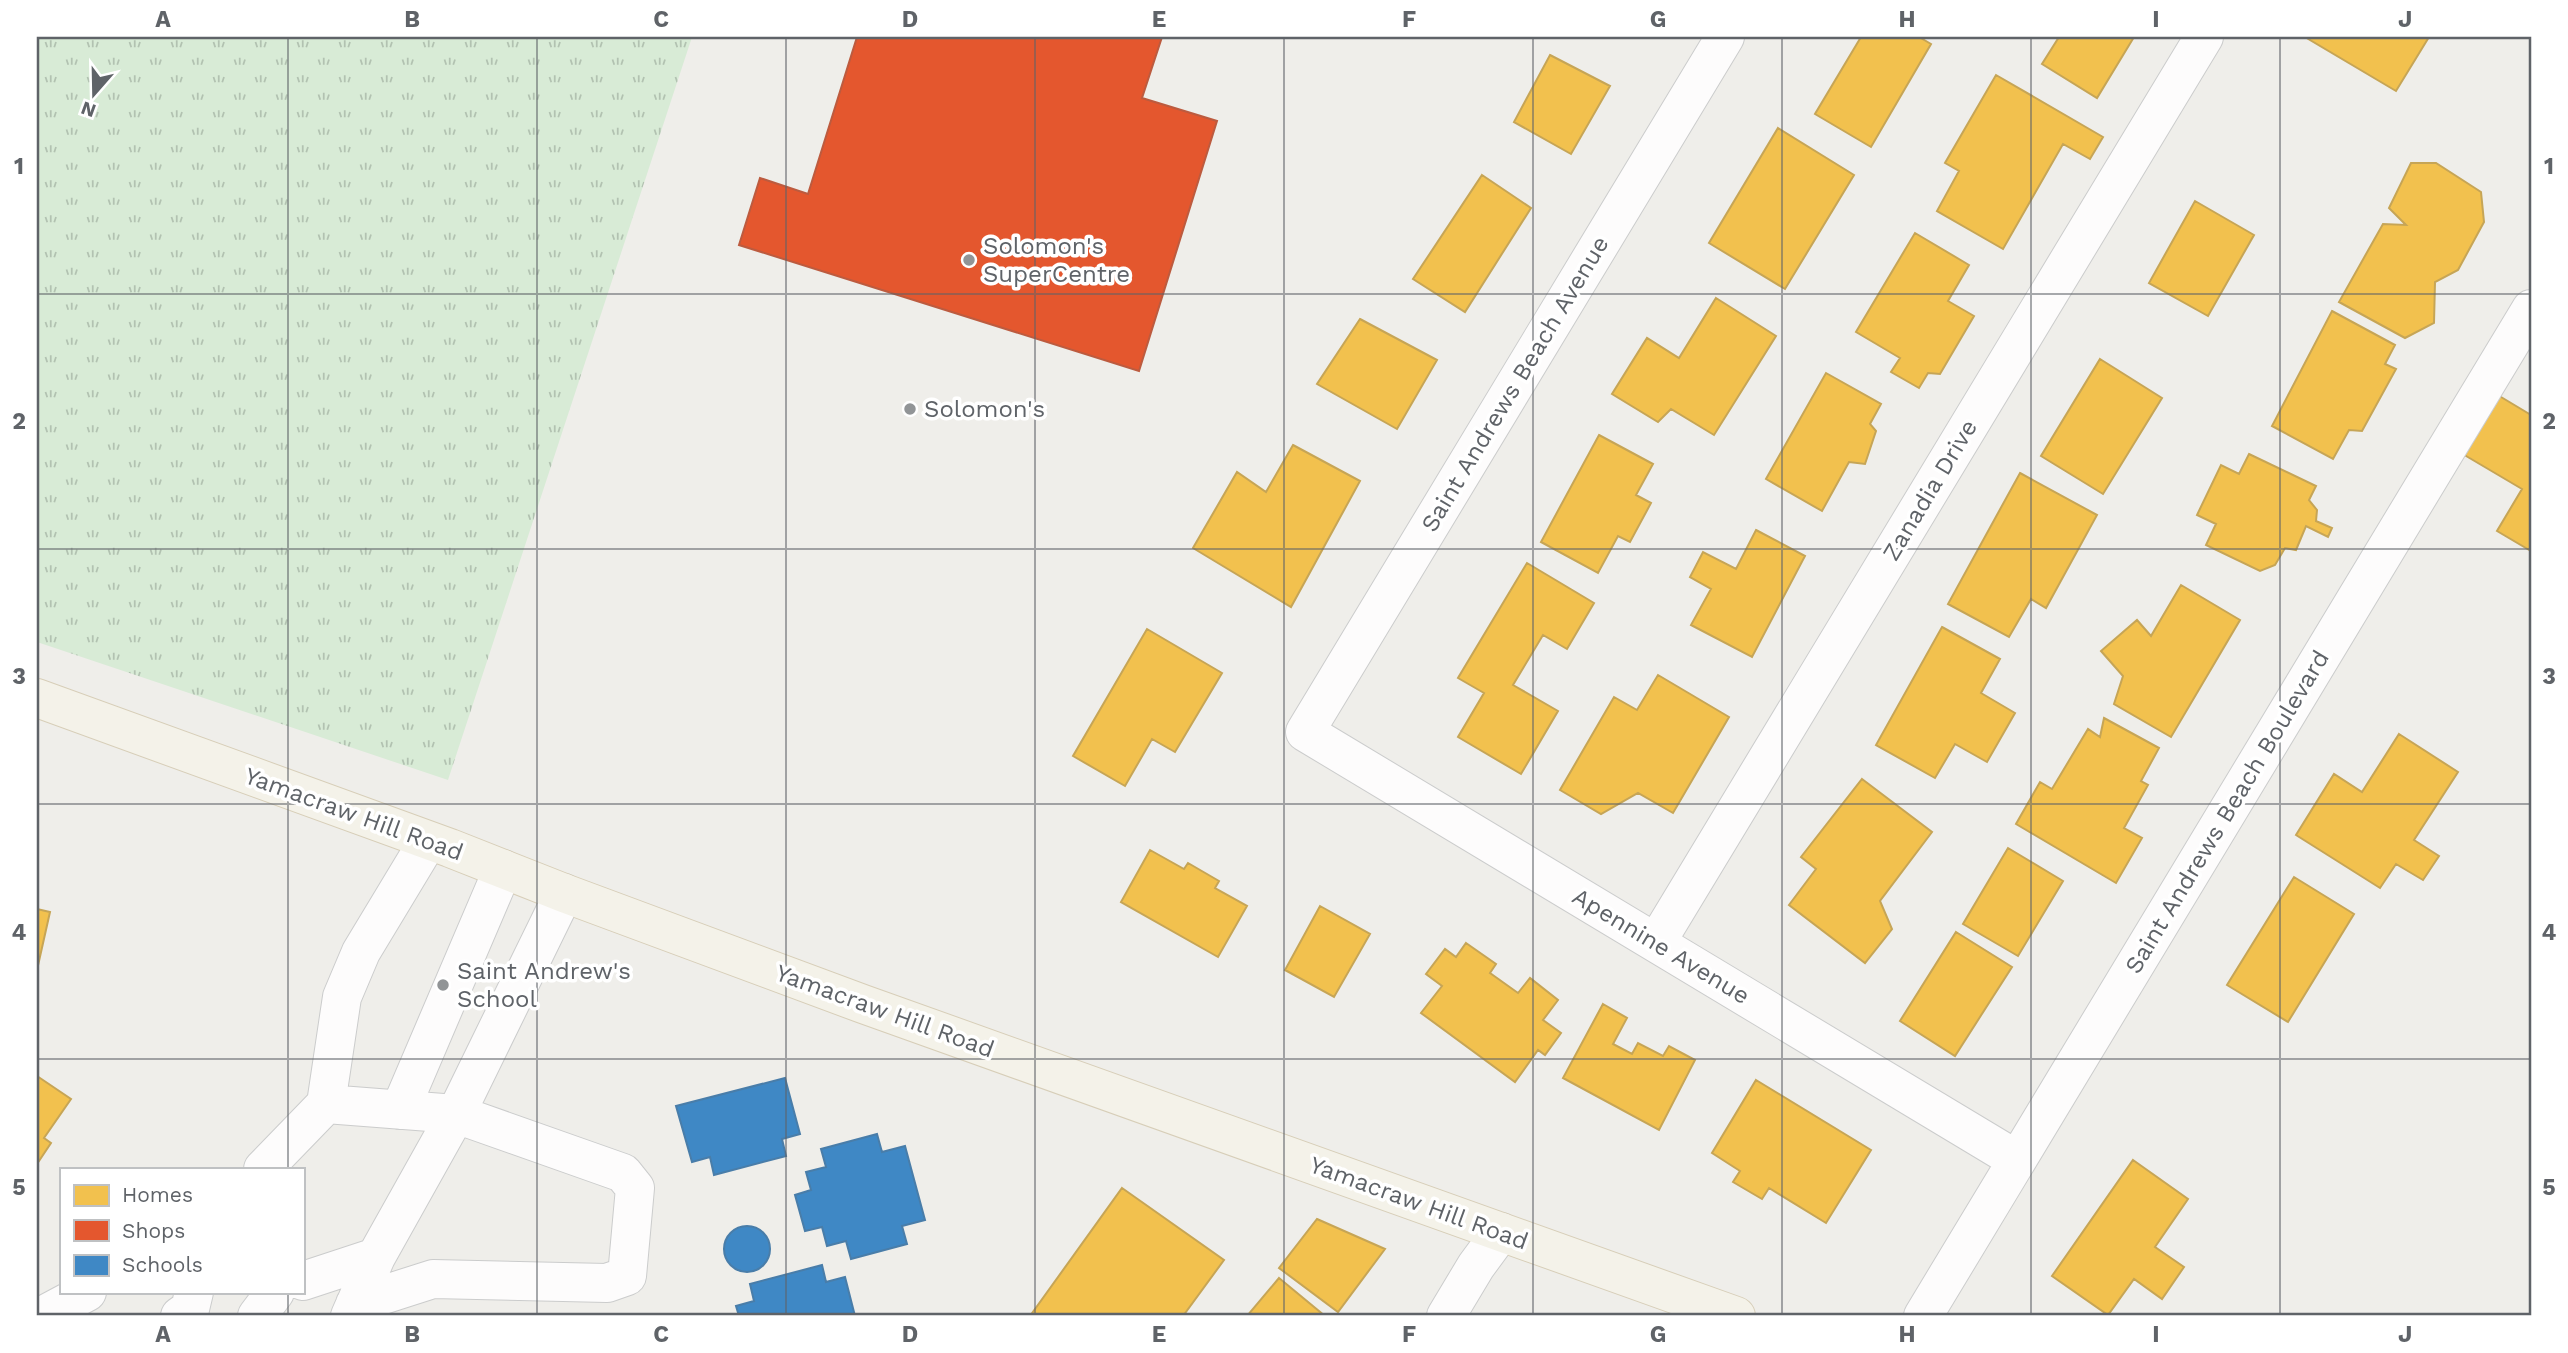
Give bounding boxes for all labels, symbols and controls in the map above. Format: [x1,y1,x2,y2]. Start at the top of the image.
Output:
text: A [155,6,171,33]
text: B [404,6,420,33]
text: C [653,6,669,33]
text: D [902,6,918,33]
text: E [1152,6,1166,33]
text: F [1402,6,1416,33]
text: G [1650,6,1666,33]
text: H [1898,6,1916,33]
text: I [2152,6,2160,33]
text: J [2398,6,2412,33]
north arrow [60,60,130,130]
text: N [78,96,99,123]
text: 1 [14,153,24,180]
text: 1 [2544,153,2554,180]
street label: Saint Andrews Beach Avenue [1415,231,1615,537]
place label: Solomon's SuperCentre [983,232,1130,288]
marker: Solomon's SuperCentre [961,252,977,268]
place label: Solomon's [924,395,1045,423]
marker: Solomon's [902,401,918,417]
text: 2 [12,408,26,435]
text: 2 [2542,408,2556,435]
street label: Zanadia Drive [1877,414,1983,566]
street label: Saint Andrews Beach Boulevard [2119,645,2335,979]
text: 3 [12,663,26,690]
text: 3 [2542,663,2556,690]
street label: Yamacraw Hill Road [241,761,467,867]
street label: Apennine Avenue [1567,882,1755,1010]
text: 4 [12,919,27,946]
text: 4 [2542,919,2557,946]
place label: Saint Andrew's School [457,957,631,1013]
street label: Yamacraw Hill Road [772,958,998,1064]
marker: Saint Andrew's School [435,977,451,993]
street label: Yamacraw Hill Road [1306,1150,1532,1256]
legend [60,1168,304,1294]
text: 5 [12,1174,26,1201]
text: 5 [2542,1174,2556,1201]
text: Homes [122,1182,193,1207]
text: Shops [122,1218,185,1243]
text: Schools [122,1252,203,1277]
text: A [155,1321,171,1348]
text: B [404,1321,420,1348]
text: C [653,1321,669,1348]
text: D [902,1321,918,1348]
text: E [1152,1321,1166,1348]
text: F [1402,1321,1416,1348]
text: G [1650,1321,1666,1348]
text: H [1898,1321,1916,1348]
text: I [2152,1321,2160,1348]
text: J [2398,1321,2412,1348]

